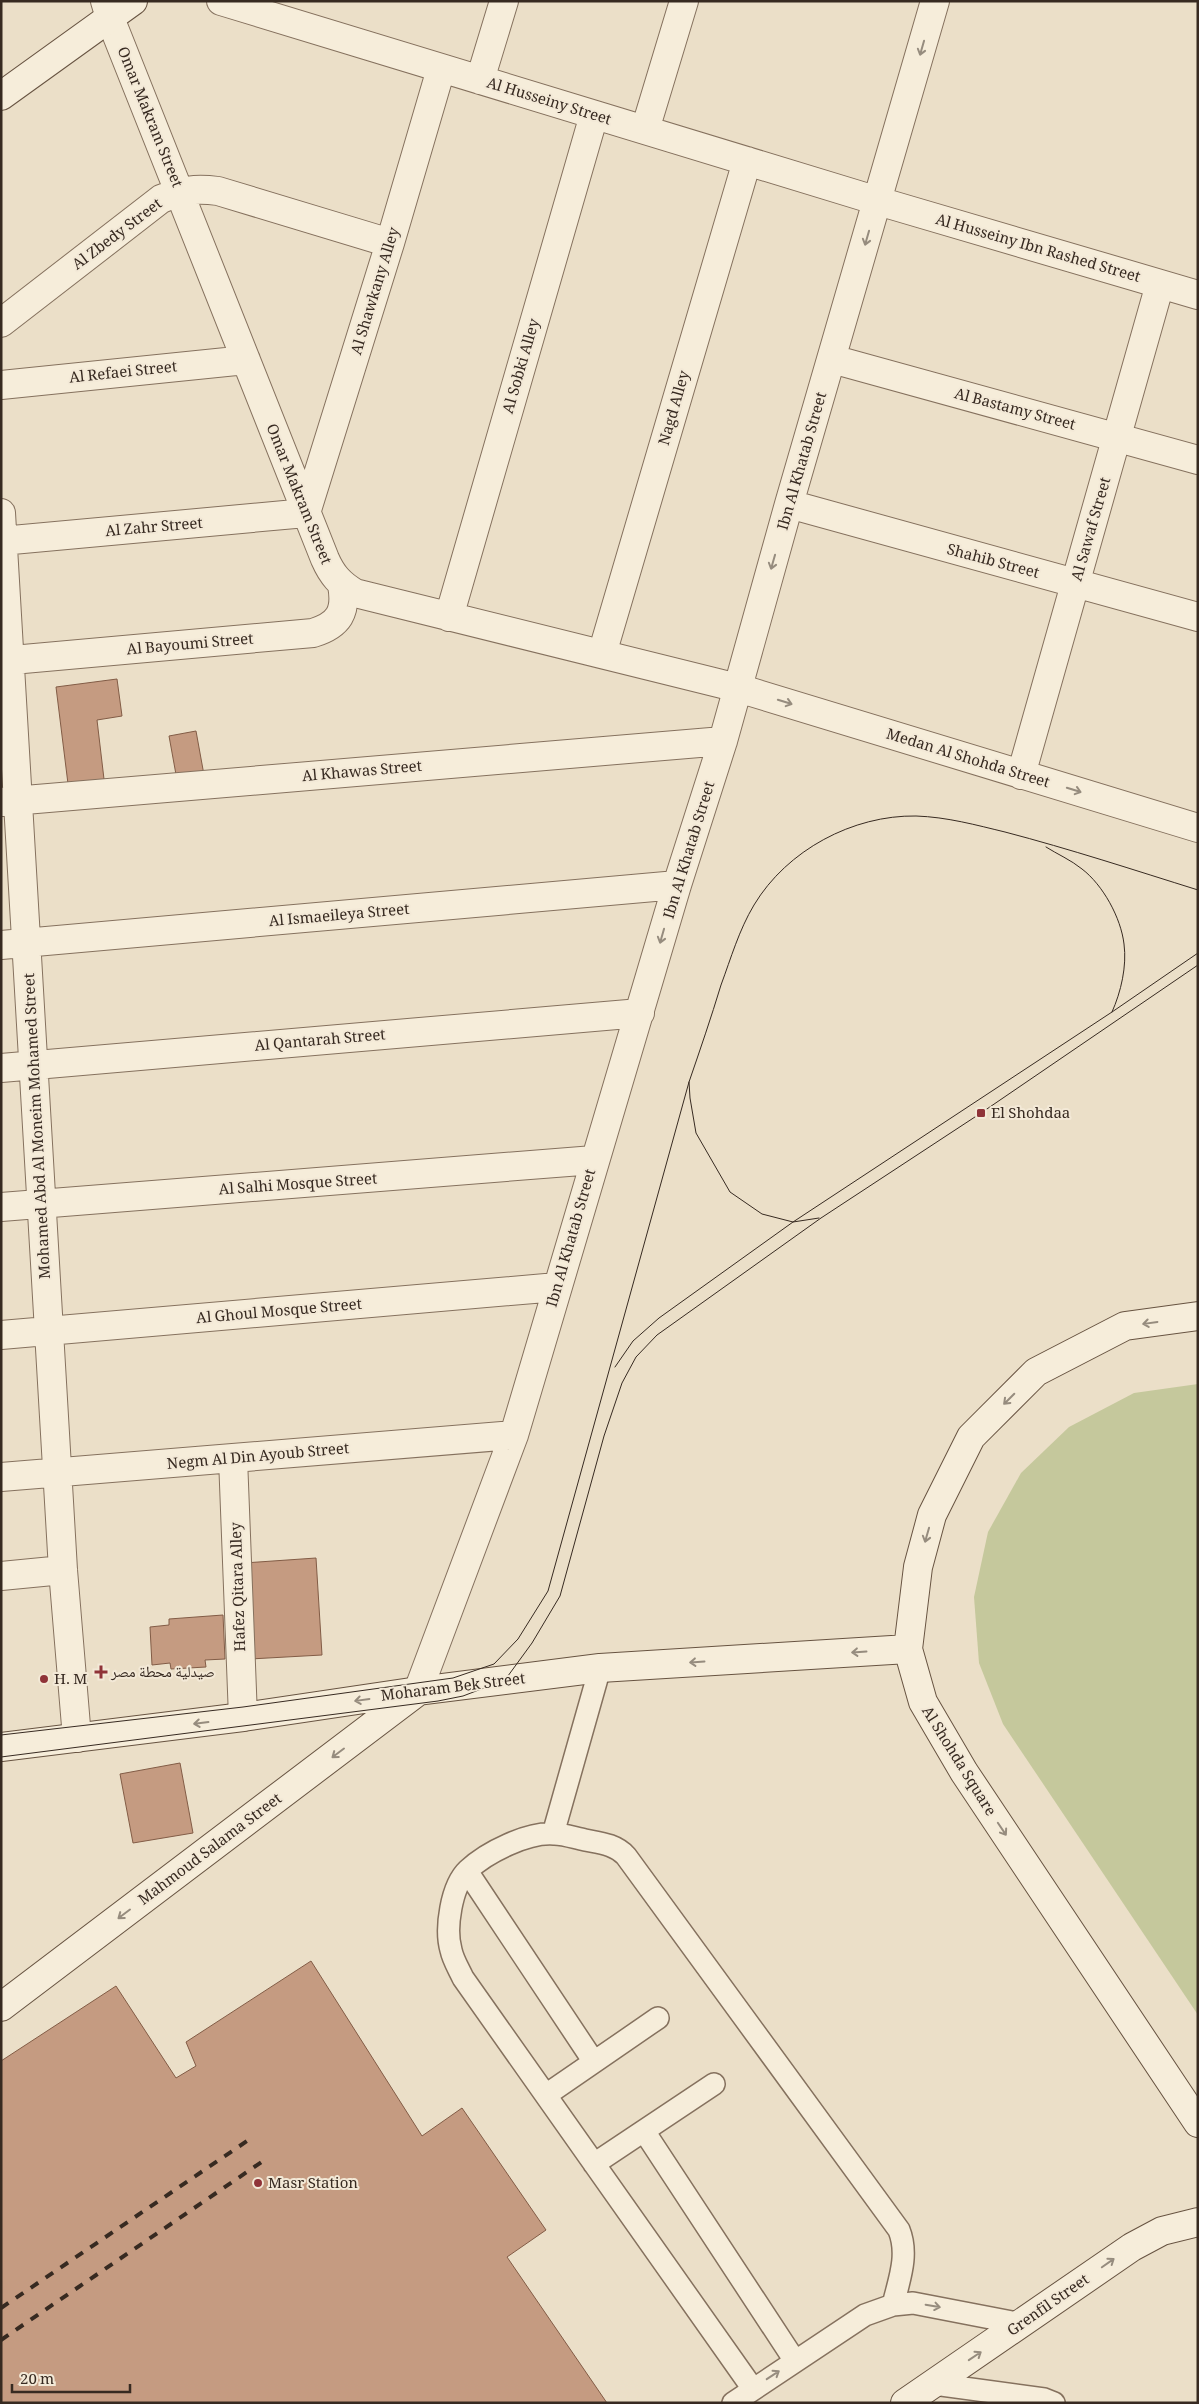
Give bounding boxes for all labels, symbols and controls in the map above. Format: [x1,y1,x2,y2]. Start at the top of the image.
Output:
one-way arrow [916,40,926,56]
street label: Omar Makram Street [108,43,188,192]
street label: Al Husseiny Street [483,72,614,134]
street label: Al Zbedy Street [67,193,169,278]
street label: Al Husseiny Ibn Rashed Street [932,208,1143,292]
street label: Al Shawkany Alley [345,224,409,359]
one-way arrow [862,229,872,245]
street label: Al Sobki Alley [497,315,549,417]
street label: Al Refaei Street [68,355,178,393]
street label: Nagd Alley [653,368,699,449]
street label: Al Bastamy Street [951,382,1078,440]
street label: Ibn Al Khatab Street [772,389,836,534]
street label: Omar Makram Street [257,420,337,569]
street label: Al Sawaf Street [1066,474,1120,585]
street label: Al Zahr Street [104,512,204,546]
street label: Shahib Street [943,538,1042,588]
one-way arrow [768,554,777,570]
street label: Al Bayoumi Street [126,628,255,664]
one-way arrow [776,697,792,707]
street label: Medan Al Shohda Street [882,723,1052,797]
street label: Al Khawas Street [301,755,423,791]
street label: Ibn Al Khatab Street [658,778,724,923]
one-way arrow [1066,786,1082,796]
street label: Al Ismaeileya Street [268,898,411,936]
one-way arrow [657,927,666,943]
street label: Mohamed Abd Al Moneim Mohamed Street [18,972,60,1279]
street label: Al Qantarah Street [254,1023,387,1061]
place label: El Shohdaa [991,1102,1070,1128]
marker: El Shohdaa [975,1107,987,1119]
street label: Ibn Al Khatab Street [541,1166,605,1311]
street label: Al Salhi Mosque Street [218,1167,378,1205]
street label: Al Ghoul Mosque Street [195,1293,363,1333]
one-way arrow [1142,1318,1158,1328]
one-way arrow [1004,1392,1016,1404]
street label: Negm Al Din Ayoub Street [166,1437,350,1479]
street label: Hafez Qitara Alley [225,1521,255,1652]
one-way arrow [921,1527,931,1543]
one-way arrow [851,1647,867,1656]
one-way arrow [689,1658,705,1667]
place label: صيدلية محطة مصر [110,1661,215,1687]
marker: صيدلية محطة مصر [95,1666,107,1678]
street label: Moharam Bek Street [380,1667,527,1711]
place label: H. M [54,1668,87,1694]
marker: H. M [38,1673,50,1685]
one-way arrow [354,1695,370,1705]
street label: Al Shohda Square [913,1702,1002,1822]
one-way arrow [193,1718,209,1728]
one-way arrow [332,1747,345,1758]
street label: Mahmoud Salama Street [134,1788,289,1913]
one-way arrow [997,1821,1007,1835]
one-way arrow [118,1908,131,1919]
place label: Masr Station [268,2172,358,2198]
marker: Masr Station [252,2177,264,2189]
one-way arrow [1101,2258,1115,2268]
street label: Grenfil Street [1003,2269,1096,2345]
one-way arrow [925,2302,941,2312]
one-way arrow [968,2351,982,2361]
scale bar [12,2362,130,2394]
text: 20 m [20,2368,54,2394]
one-way arrow [766,2370,780,2380]

